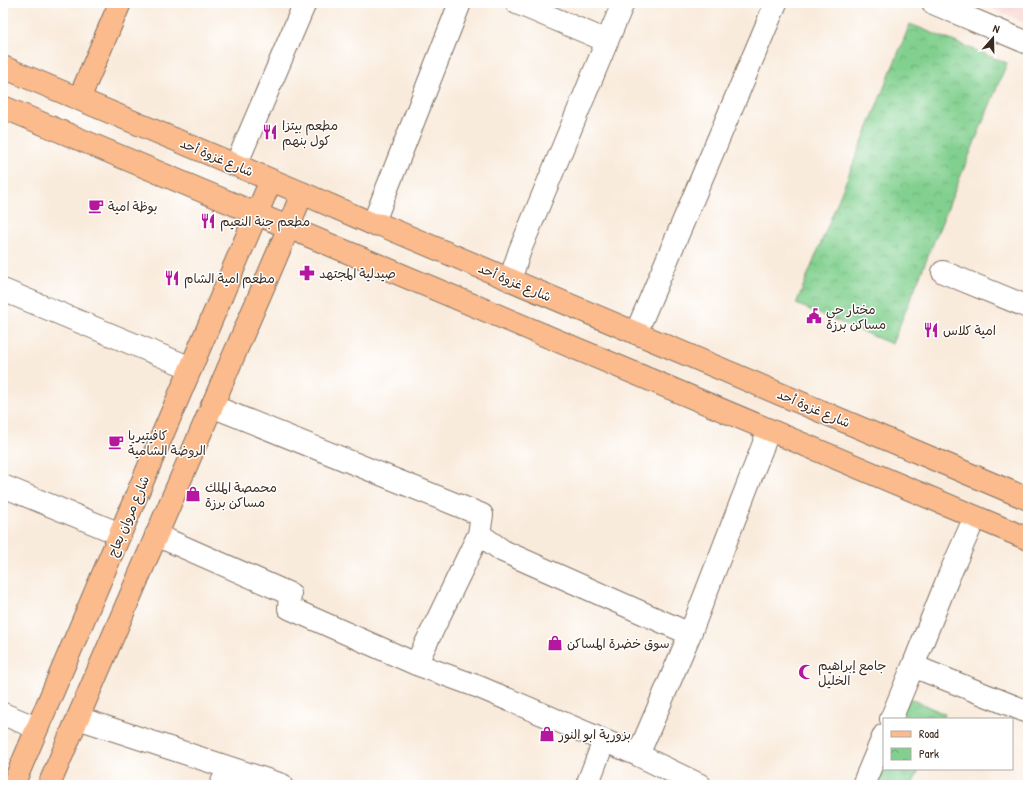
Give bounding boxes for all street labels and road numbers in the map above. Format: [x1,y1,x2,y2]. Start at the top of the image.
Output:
street label: شارع غزوة أحد [177,134,256,181]
street label: شارع غزوة أحد [475,259,554,306]
street label: شارع غزوة أحد [774,385,853,432]
street label: شارع مروان بعاج [103,473,154,560]

